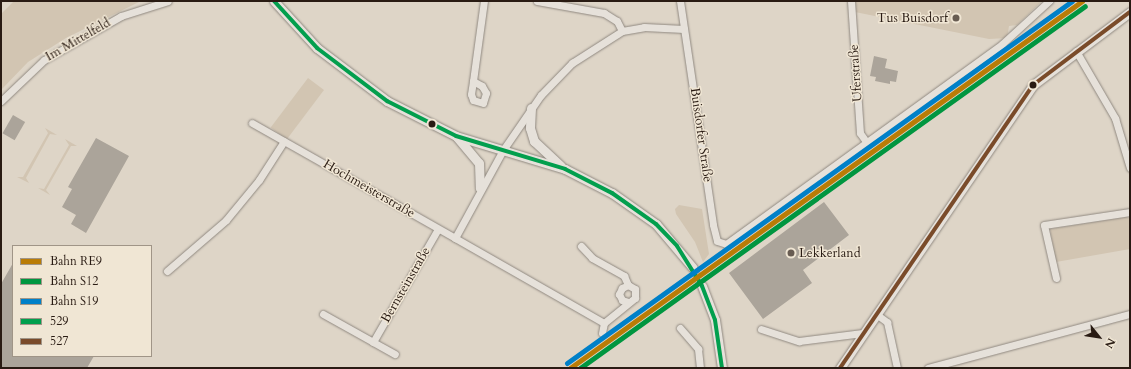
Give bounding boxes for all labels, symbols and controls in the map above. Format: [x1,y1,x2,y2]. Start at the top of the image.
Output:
place label: Tus Buisdorf [877,10,948,26]
marker: Tus Buisdorf [951,13,961,23]
street label: Im Mittelfeld [43,15,113,65]
street label: Uferstraße [846,44,866,102]
unlabelled marker [1028,80,1038,90]
street label: Buisdorfer Straße [687,87,715,183]
unlabelled marker [427,119,437,129]
street label: Hochmeisterstraße [320,156,418,222]
street label: Bernsteinstraße [378,244,434,326]
legend [12,245,152,357]
place label: Lekkerland [799,245,861,261]
marker: Lekkerland [786,248,796,258]
text: Bahn RE9 [50,253,102,269]
text: Bahn S12 [50,273,98,289]
text: Bahn S19 [50,293,98,309]
text: 529 [50,313,68,329]
north arrow [1079,317,1119,357]
text: 527 [50,333,68,349]
text: N [1101,335,1119,351]

